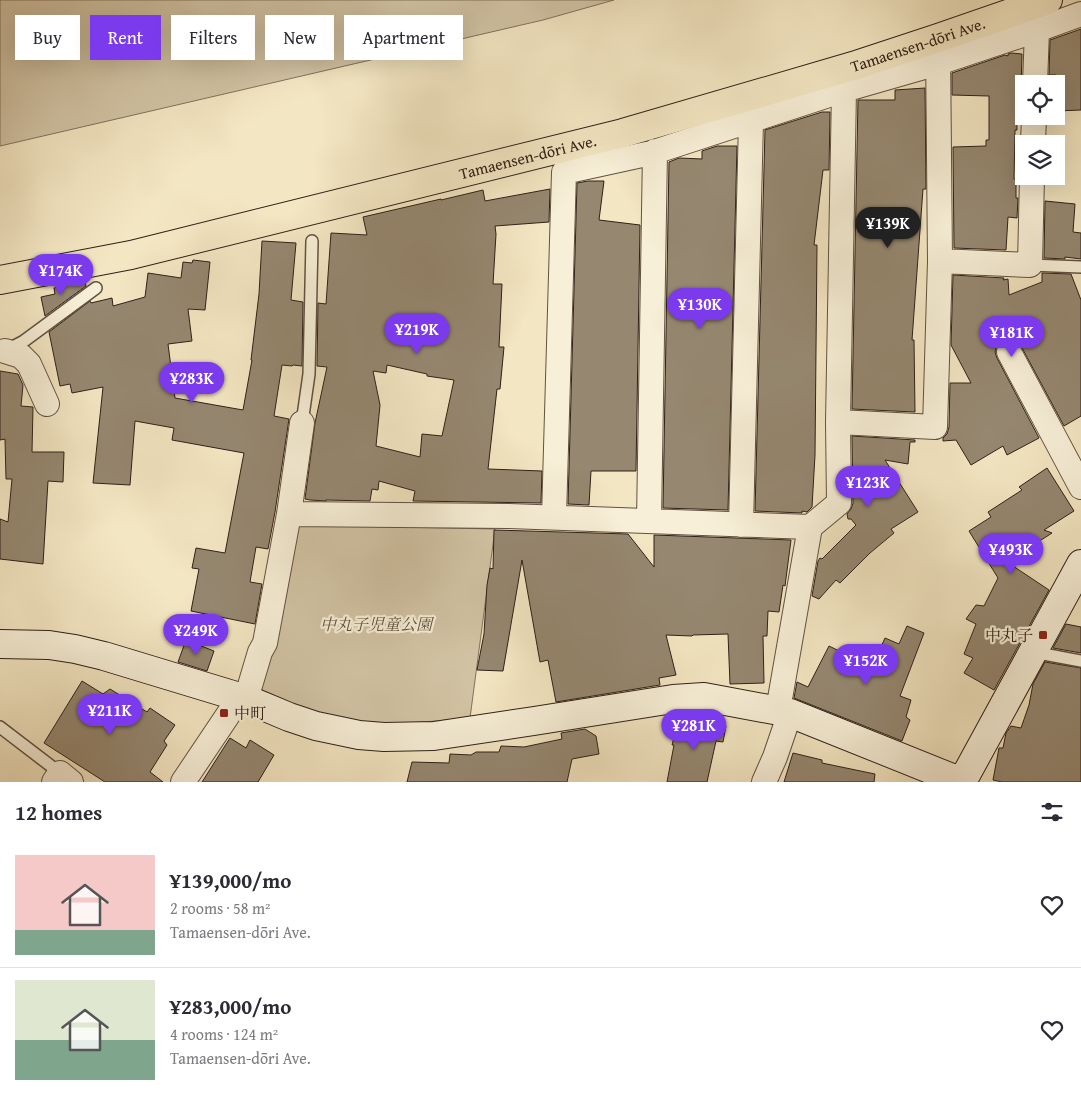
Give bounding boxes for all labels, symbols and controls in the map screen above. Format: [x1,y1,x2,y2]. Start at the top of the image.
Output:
street label: Tamaensen-dōri Ave. [847,11,988,78]
chip: Buy [15,15,80,60]
chip: Rent [90,15,161,60]
chip: Filters [171,15,255,60]
chip: New [265,15,334,60]
chip: Apartment [344,15,463,60]
map controls [1015,75,1065,185]
button: locate [1015,75,1065,125]
street label: Tamaensen-dōri Ave. [456,128,599,185]
button: layers [1015,135,1065,185]
pin: ¥139K [853,206,923,249]
text: ¥139K [866,211,910,235]
pin: ¥174K [26,254,96,296]
text: ¥174K [39,258,83,282]
pin: ¥130K [665,288,735,330]
text: ¥130K [678,292,722,316]
pin: ¥219K [382,312,452,355]
pin: ¥181K [977,316,1047,358]
text: ¥219K [395,317,439,341]
text: ¥181K [990,320,1034,344]
pin: ¥283K [157,362,227,404]
text: ¥283K [170,366,214,390]
pin: ¥123K [833,466,903,508]
text: ¥123K [846,470,890,494]
pin: ¥493K [976,532,1046,575]
text: ¥493K [989,537,1033,561]
park label: 中丸子児童公園 [320,612,435,636]
pin: ¥249K [161,614,231,656]
text: ¥249K [174,618,218,642]
place label: 中丸子 [985,623,1033,647]
marker: 中丸子 [1037,629,1049,641]
pin: ¥152K [831,644,901,686]
text: ¥152K [844,648,888,672]
pin: ¥211K [75,694,145,736]
text: ¥211K [88,698,132,722]
place label: 中町 [234,701,266,725]
marker: 中町 [218,707,230,719]
pin: ¥281K [659,708,729,751]
text: ¥281K [672,713,716,737]
text: 12 homes [15,797,102,828]
icon: filters [1038,798,1066,826]
text: ¥139,000/mo [170,865,291,896]
icon: home [55,875,115,935]
icon: heart [1038,891,1066,919]
text: 2 rooms · 58 m² [170,896,270,920]
text: Tamaensen-dōri Ave. [170,920,311,944]
text: ¥283,000/mo [170,991,291,1022]
icon: home [55,1000,115,1060]
icon: heart [1038,1016,1066,1044]
text: 4 rooms · 124 m² [170,1022,278,1046]
text: Tamaensen-dōri Ave. [170,1046,311,1070]

